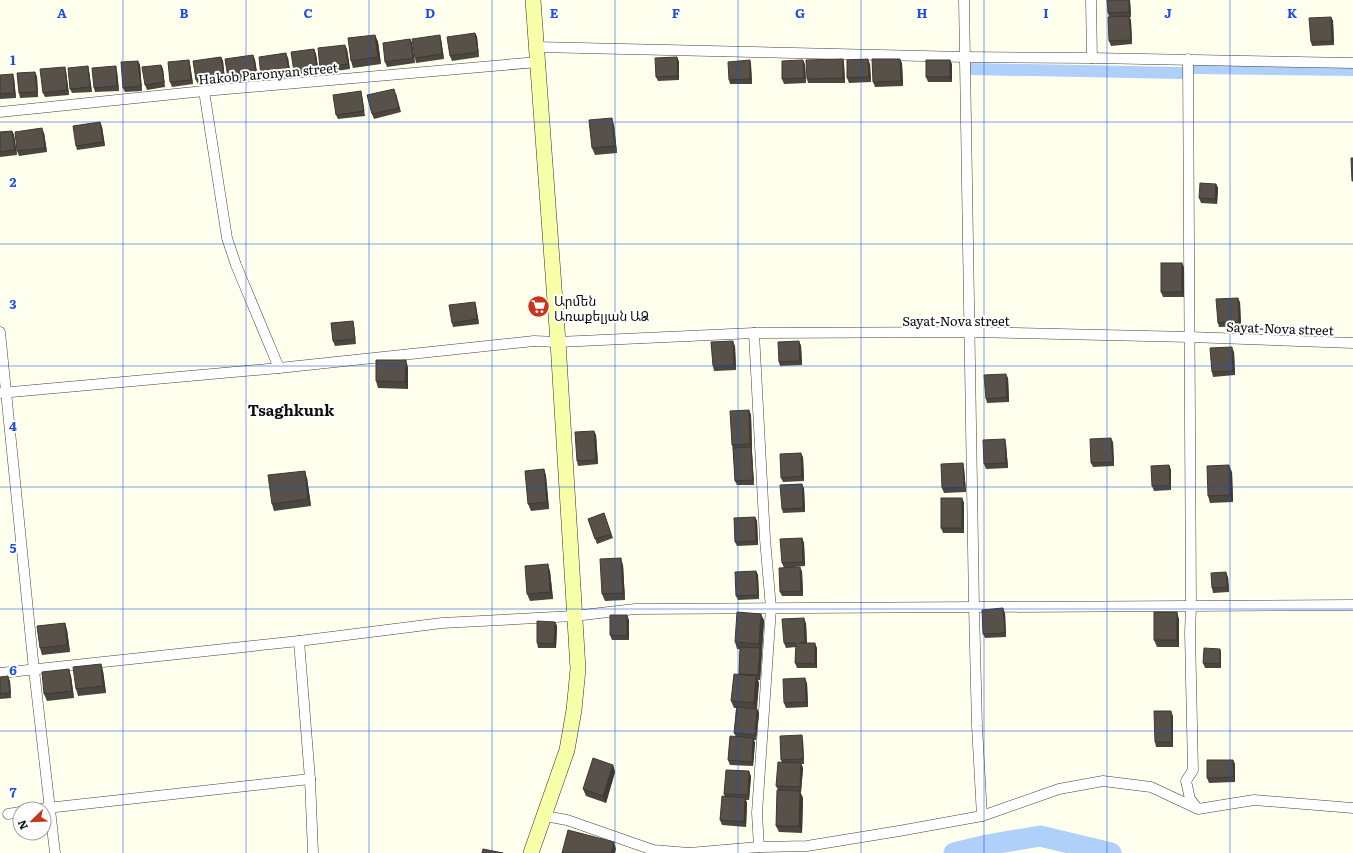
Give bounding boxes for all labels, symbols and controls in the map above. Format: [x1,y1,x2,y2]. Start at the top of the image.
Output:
text: A [57,3,67,22]
text: B [180,3,189,22]
text: C [303,3,313,22]
text: D [425,3,435,22]
text: E [550,3,559,22]
text: F [672,3,680,22]
text: G [795,3,805,22]
text: H [917,3,928,22]
text: I [1043,3,1049,22]
text: J [1164,3,1172,22]
text: K [1287,3,1298,22]
text: 1 [10,50,16,69]
street label: Hakob Paronyan street [197,57,339,89]
text: 2 [10,172,17,191]
place label: Արմեն Առաքելյան ԱՁ [554,291,649,325]
text: 3 [9,294,17,313]
supermarket icon: Արմեն Առաքելյան ԱՁ [525,294,551,320]
street label: Sayat-Nova street [902,311,1011,330]
street label: Sayat-Nova street [1226,317,1335,339]
district label: Tsaghkunk [248,398,335,421]
text: 4 [9,416,17,435]
text: 5 [9,538,17,557]
text: 6 [9,660,17,679]
text: 7 [9,782,17,801]
north arrow [12,801,52,841]
text: N [13,818,31,833]

